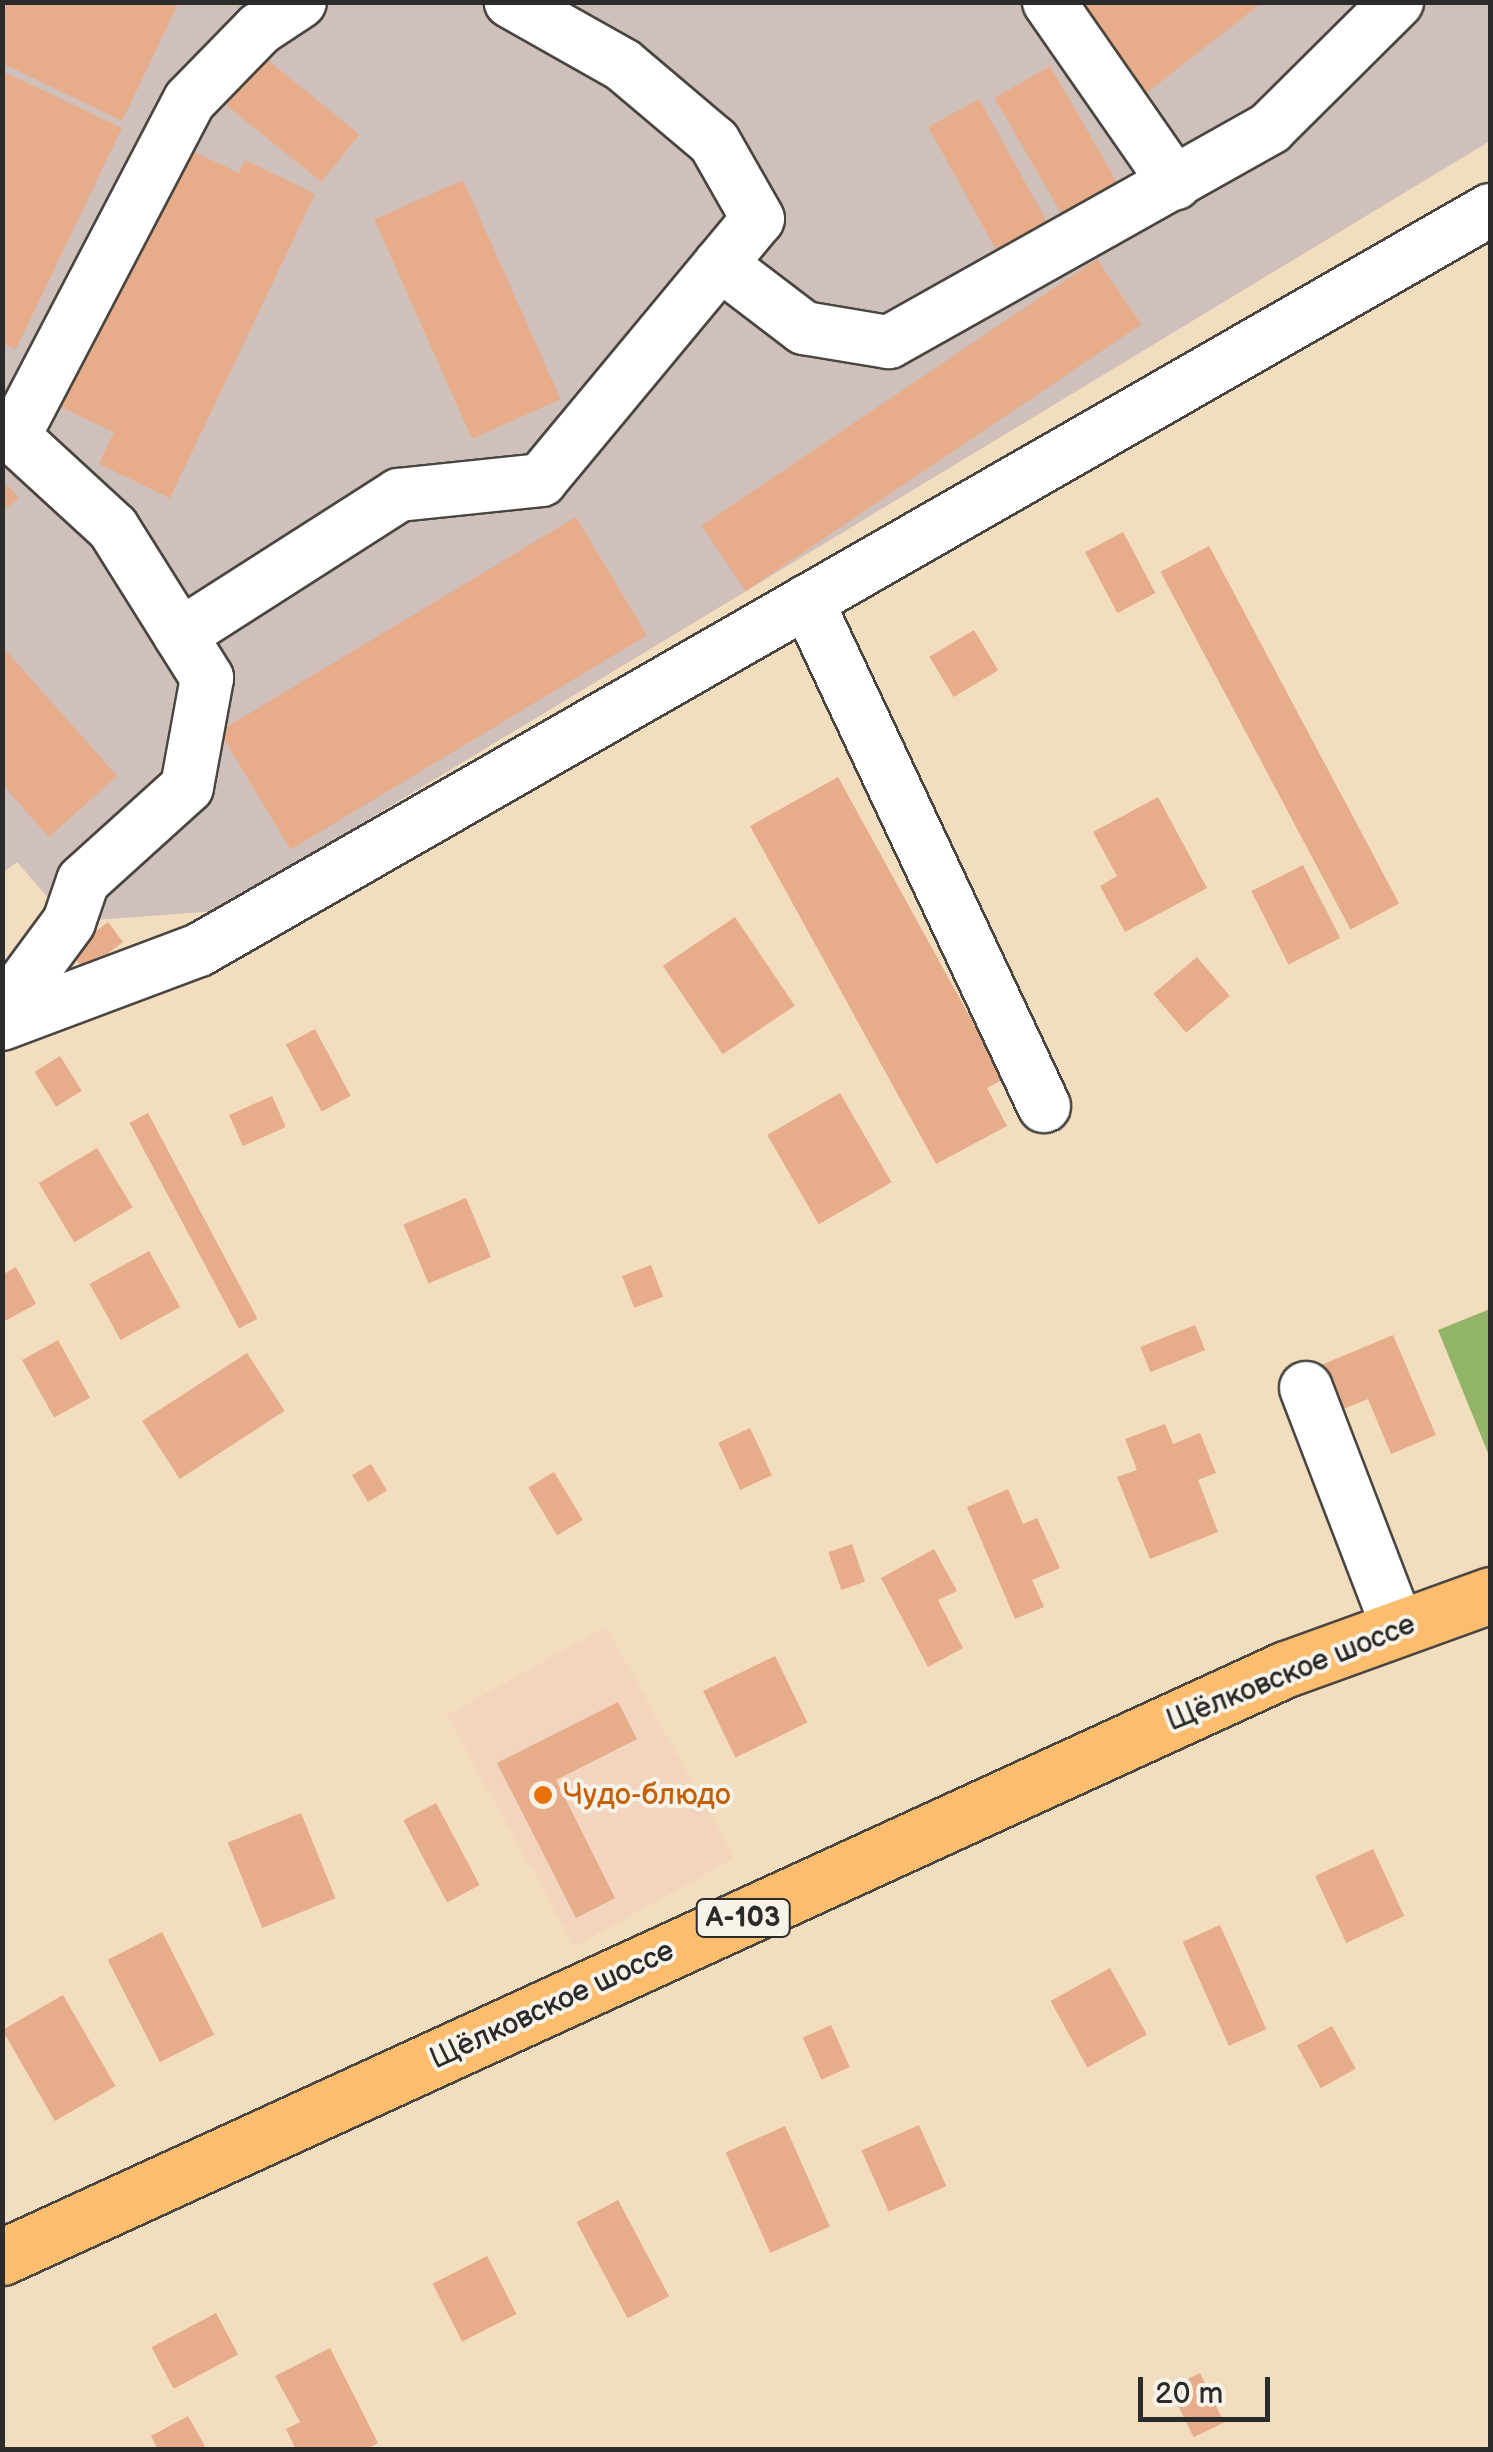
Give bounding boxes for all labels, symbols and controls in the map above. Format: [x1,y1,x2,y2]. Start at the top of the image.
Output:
street label: Щёлковское шоссе [1161,1607,1421,1739]
place label: Чудо-блюдо [563,1777,731,1813]
marker: Чудо-блюдо [532,1784,554,1806]
road number: А-103 [696,1895,790,1941]
street label: Щёлковское шоссе [424,1933,680,2077]
scale bar [1143,2357,1276,2419]
text: 20 m [1155,2376,1223,2412]

